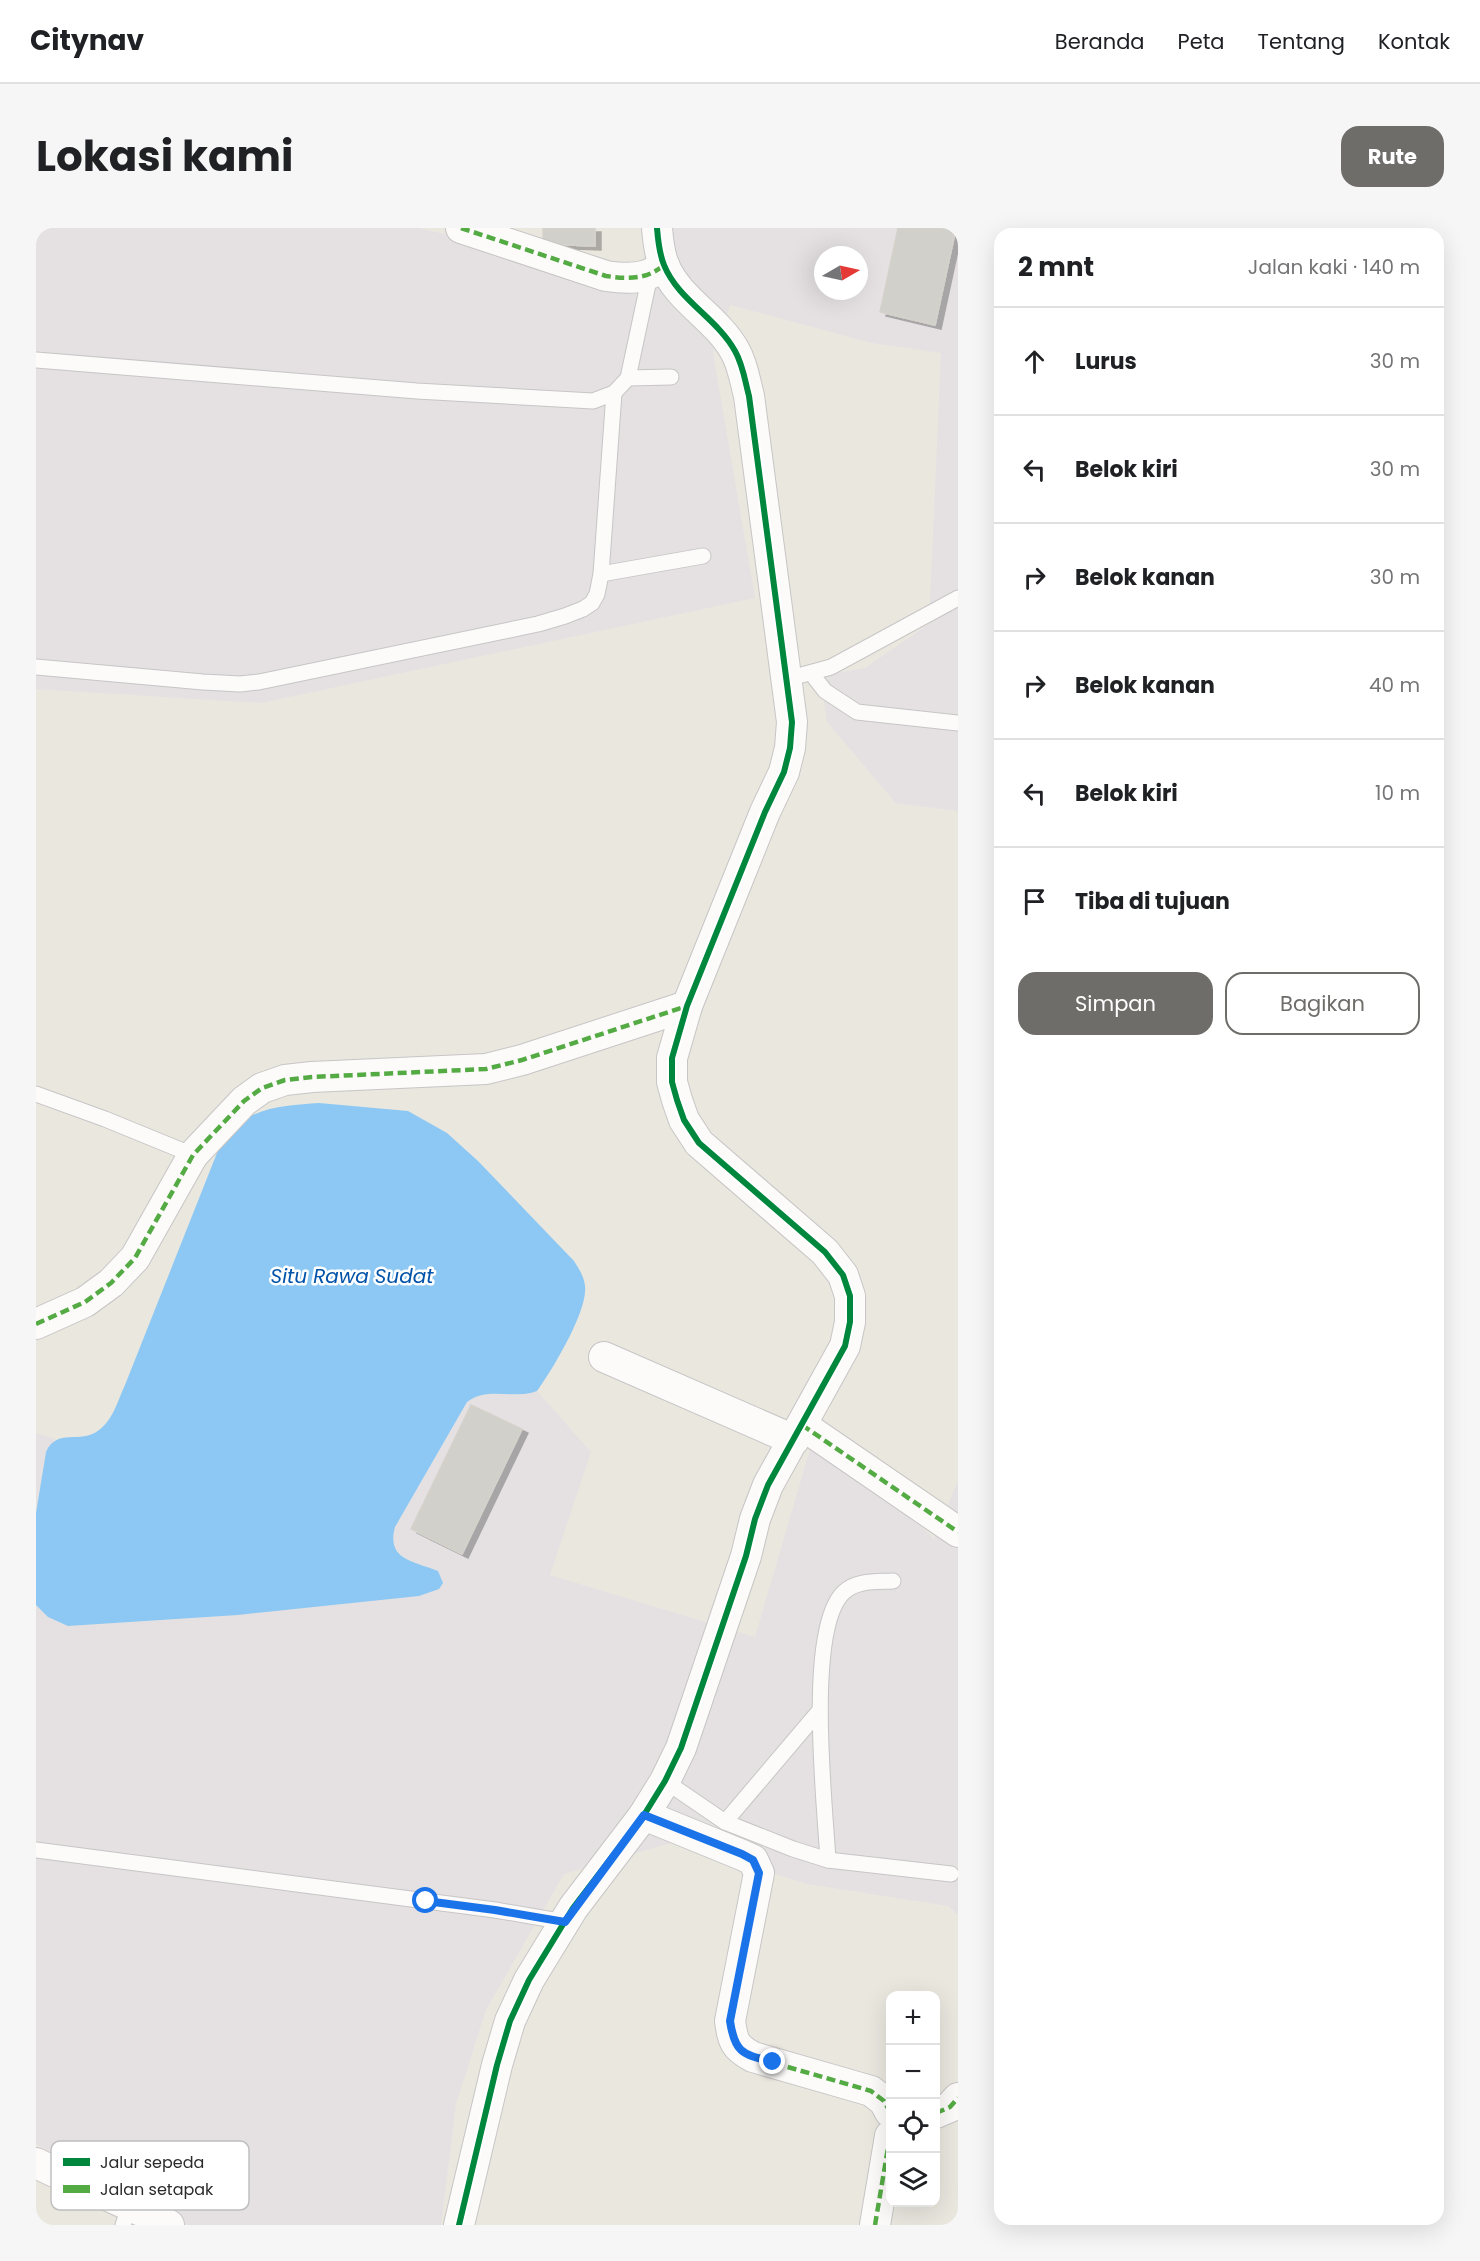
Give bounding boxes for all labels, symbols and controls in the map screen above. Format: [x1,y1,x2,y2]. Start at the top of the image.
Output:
text: Citynav [30,21,144,60]
text: Beranda [1055,27,1145,56]
text: Peta [1178,27,1225,56]
text: Tentang [1258,27,1345,56]
text: Kontak [1378,27,1450,56]
button: Rute [1341,126,1444,187]
text: Lokasi kami [36,127,293,186]
north arrow [814,246,868,300]
text: 2 mnt [1018,249,1094,285]
text: Jalan kaki · 140 m [1248,253,1420,281]
icon: ahead [1018,345,1051,378]
text: Lurus [1075,346,1137,377]
text: 30 m [1370,347,1420,375]
icon: left [1018,453,1051,486]
text: Belok kiri [1075,454,1178,485]
text: 30 m [1370,455,1420,483]
icon: right [1018,561,1051,594]
text: Belok kanan [1075,562,1215,593]
text: 30 m [1370,563,1420,591]
icon: right [1018,669,1051,702]
text: Belok kanan [1075,670,1215,701]
text: 40 m [1369,671,1420,699]
icon: left [1018,777,1051,810]
text: Belok kiri [1075,778,1178,809]
text: 10 m [1375,779,1420,807]
icon: arrive [1018,885,1051,918]
text: Tiba di tujuan [1075,886,1230,917]
button: Simpan [1018,972,1213,1035]
button: Bagikan [1225,972,1420,1035]
water label: Situ Rawa Sudat [271,1262,434,1290]
route start [412,1887,438,1913]
map controls [886,1991,940,2207]
button: + [886,1991,940,2045]
button: − [886,2045,940,2099]
route end [759,2048,785,2074]
button: locate [886,2099,940,2153]
legend [51,2141,249,2210]
text: Jalur sepeda [100,2151,204,2174]
button: layers [886,2153,940,2207]
text: Jalan setapak [100,2178,214,2201]

